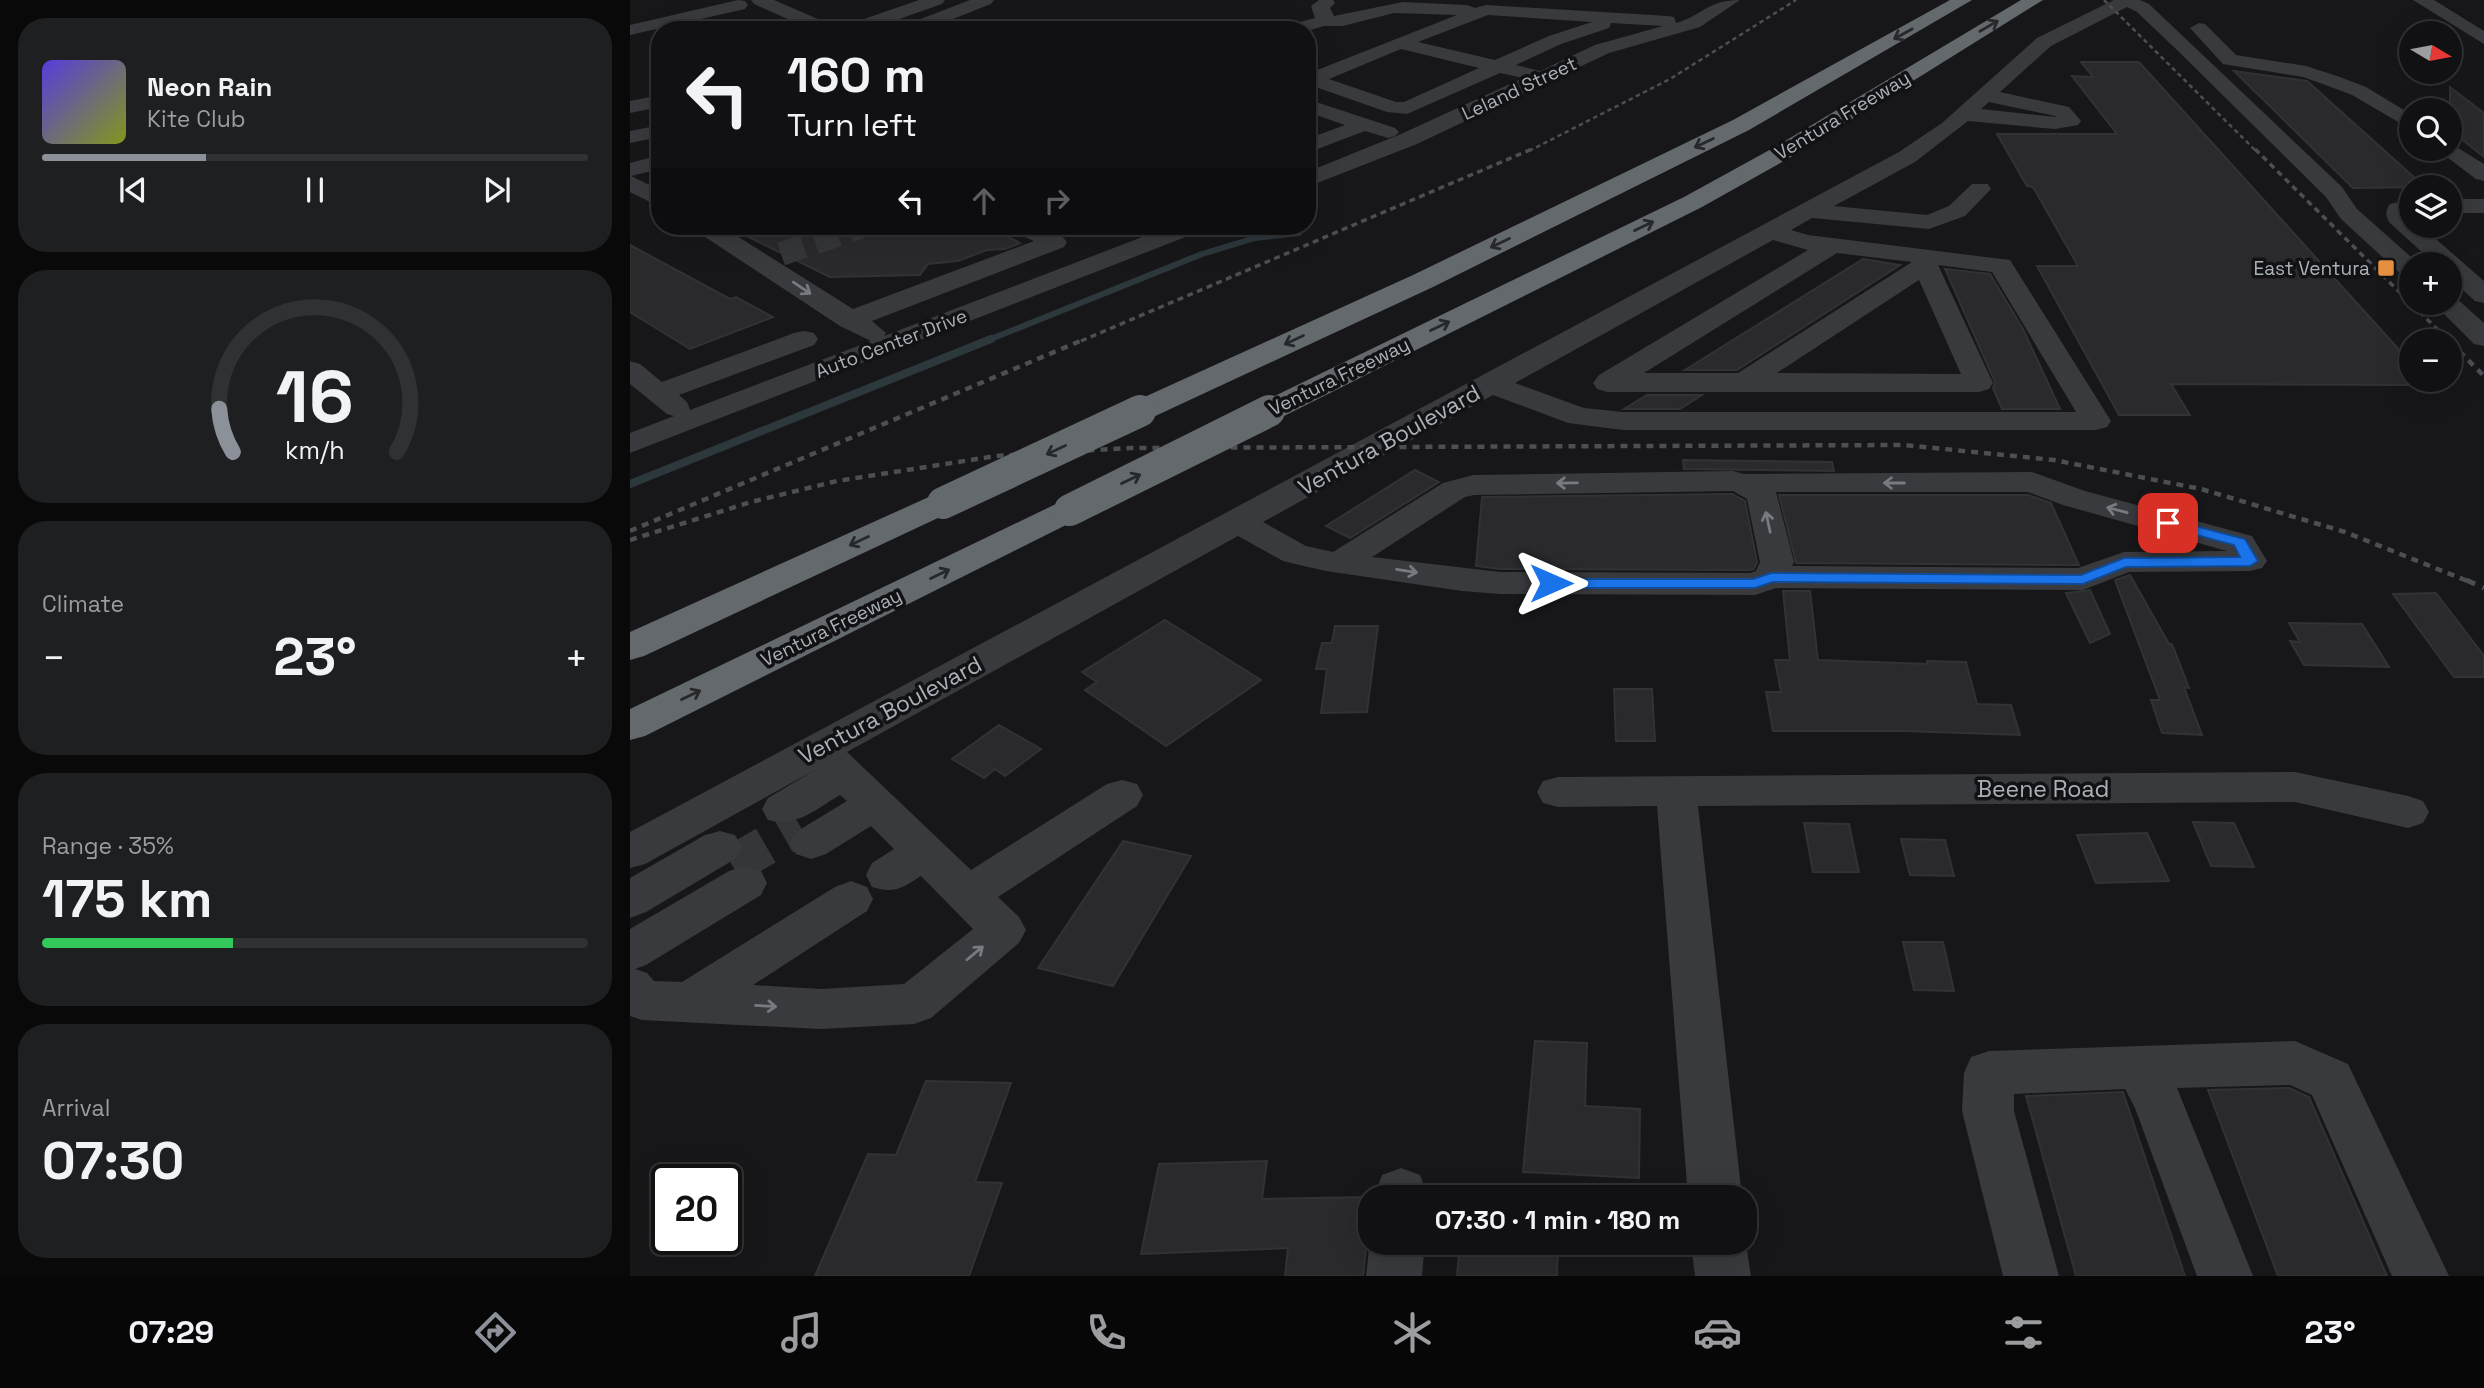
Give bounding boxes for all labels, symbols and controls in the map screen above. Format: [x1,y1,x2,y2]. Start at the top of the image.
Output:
one-way arrow [1979,19,1999,33]
north arrow [2399,21,2462,84]
map controls [2399,21,2462,392]
one-way arrow [1894,27,1914,41]
text: 160 m [787,44,925,106]
icon: left [672,49,763,140]
street label: Leland Street [1458,51,1581,126]
street label: Ventura Freeway [1770,65,1914,166]
text: Neon Rain [147,70,272,104]
button: search [2399,98,2462,161]
text: Kite Club [147,104,246,134]
text: Turn left [787,105,917,145]
one-way arrow [1694,137,1715,151]
icon: previous [114,171,152,209]
icon: pause [296,171,334,209]
icon: next [478,171,516,209]
button: layers [2399,175,2462,238]
icon: left [892,182,930,220]
icon: ahead [965,182,1003,220]
icon: right [1038,182,1076,220]
one-way arrow [1633,218,1654,232]
one-way arrow [1490,237,1511,251]
button: + [2399,252,2462,315]
place label: East Ventura [2253,256,2370,281]
marker: East Ventura [2376,258,2396,278]
one-way arrow [792,281,811,296]
street label: Auto Center Drive [812,303,971,384]
one-way arrow [1429,319,1450,333]
button: − [2399,329,2462,392]
street label: Ventura Freeway [1265,332,1414,421]
one-way arrow [1284,334,1305,347]
text: 16 [276,351,354,444]
street label: Ventura Boulevard [1293,378,1485,502]
text: km/h [285,434,345,466]
one-way arrow [1046,444,1067,457]
one-way arrow [1120,472,1141,486]
one-way arrow [1555,476,1578,490]
one-way arrow [1882,476,1905,490]
pin [2138,493,2198,553]
one-way arrow [2106,502,2128,515]
icon: arrive [2149,504,2187,542]
one-way arrow [1761,511,1775,534]
one-way arrow [849,535,870,549]
position arrow [1514,546,1588,620]
one-way arrow [1395,565,1418,578]
one-way arrow [929,566,950,580]
street label: Ventura Freeway [757,583,906,672]
text: Climate [42,589,124,619]
text: 23° [274,624,357,690]
text: − [42,634,66,682]
text: + [564,634,588,682]
street label: Ventura Boulevard [793,649,987,771]
one-way arrow [680,688,701,702]
street label: Beene Road [1977,774,2109,804]
text: Range · 35% [42,831,174,861]
text: 175 km [42,866,212,932]
one-way arrow [966,945,984,961]
one-way arrow [754,1000,777,1013]
text: Arrival [42,1093,110,1123]
text: 07:30 [42,1128,184,1194]
speed limit sign: 20 [651,1164,742,1255]
text: 07:30 · 1 min · 180 m [1435,1203,1680,1237]
icon: directions [471,1308,520,1357]
icon: music [777,1308,826,1357]
icon: phone [1082,1308,1131,1357]
icon: climate [1388,1308,1437,1357]
icon: car [1693,1308,1742,1357]
icon: filters [1999,1308,2048,1357]
text: 07:29 [128,1312,214,1352]
text: 23° [2305,1312,2356,1352]

